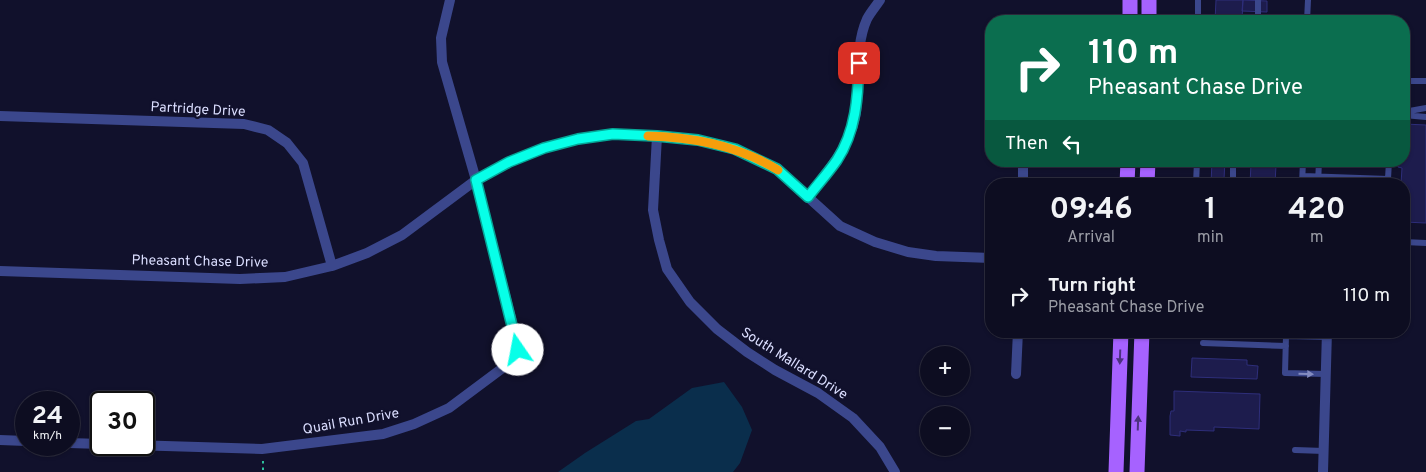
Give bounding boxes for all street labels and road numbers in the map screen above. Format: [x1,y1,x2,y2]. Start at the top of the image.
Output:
street label: Partridge Drive [150,99,246,121]
street label: Pheasant Chase Drive [131,252,269,272]
street label: South Mallard Drive [738,324,850,404]
street label: Quail Run Drive [302,405,400,439]

